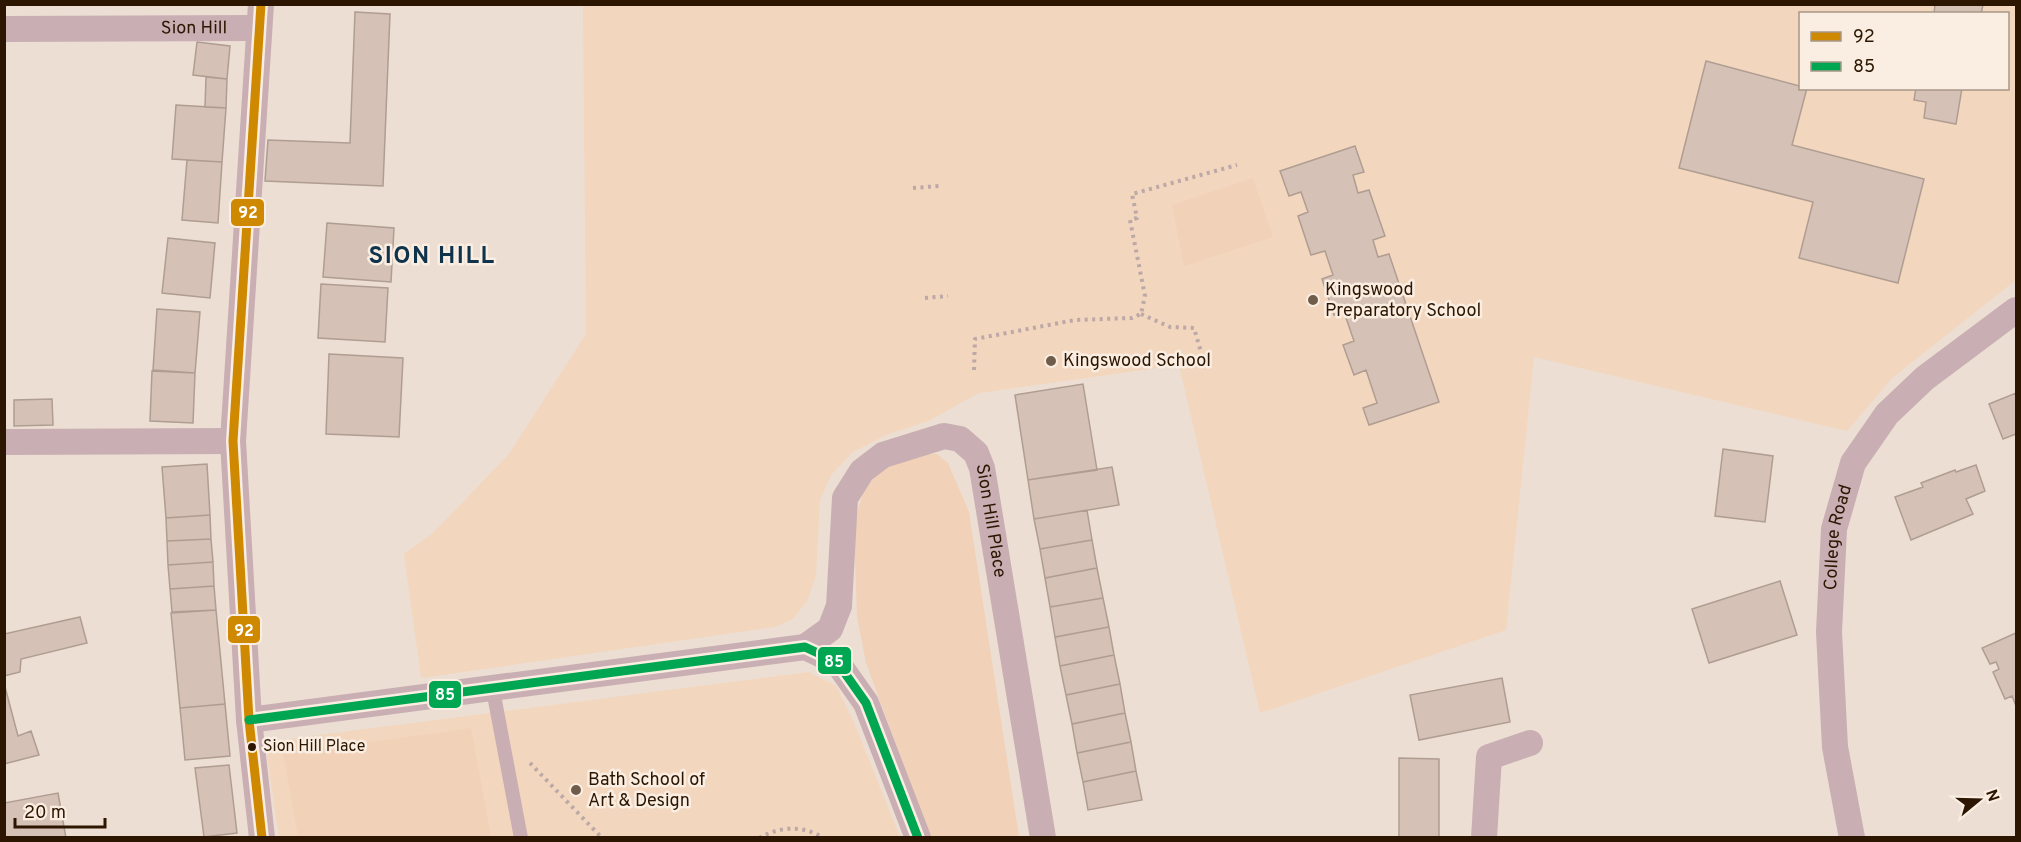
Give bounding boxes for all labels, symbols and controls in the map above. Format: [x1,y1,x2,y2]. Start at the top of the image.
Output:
legend [1799,12,2009,90]
street label: Sion Hill [161,17,227,40]
text: 92 [1853,26,1875,49]
text: 85 [1853,56,1875,79]
line badge: 92 [230,198,265,227]
text: 92 [238,204,258,224]
district label: SION HILL [368,242,496,272]
place label: Kingswood Preparatory School [1325,279,1481,323]
marker: Kingswood Preparatory School [1306,293,1320,307]
place label: Kingswood School [1063,350,1211,373]
marker: Kingswood School [1044,354,1058,368]
street label: Sion Hill Place [970,462,1011,579]
street label: College Road [1820,482,1858,591]
line badge: 92 [227,615,261,644]
text: 92 [234,622,254,642]
line badge: 85 [817,646,852,675]
text: 85 [824,653,844,673]
line badge: 85 [428,680,462,709]
text: 85 [435,686,455,706]
place label: Sion Hill Place [263,737,365,757]
marker: Sion Hill Place [246,741,258,753]
place label: Bath School of Art & Design [588,769,705,813]
north arrow [1949,770,2009,830]
marker: Bath School of Art & Design [569,783,583,797]
text: N [1980,787,2003,804]
scale bar [15,791,105,829]
text: 20 m [24,802,66,825]

